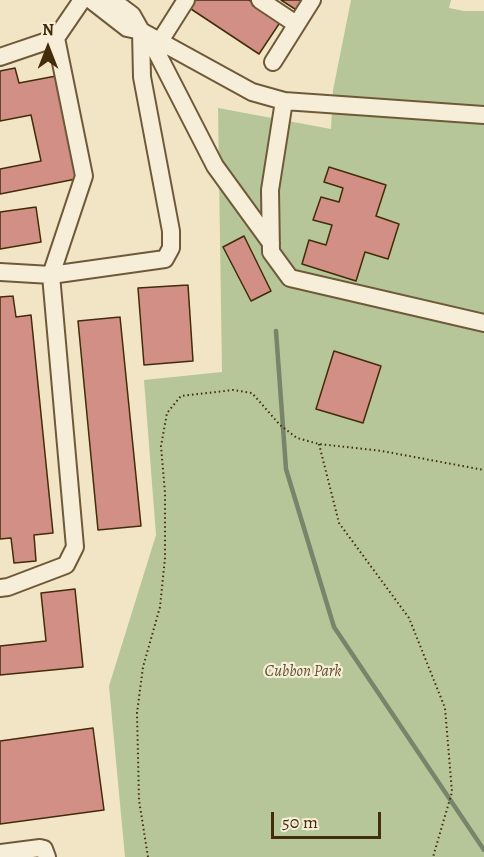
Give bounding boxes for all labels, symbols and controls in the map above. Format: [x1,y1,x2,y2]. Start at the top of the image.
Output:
north arrow [18,18,78,78]
text: N [42,19,54,41]
park label: Cubbon Park [265,662,341,682]
scale bar [274,800,384,838]
text: 50 m [282,810,318,834]

